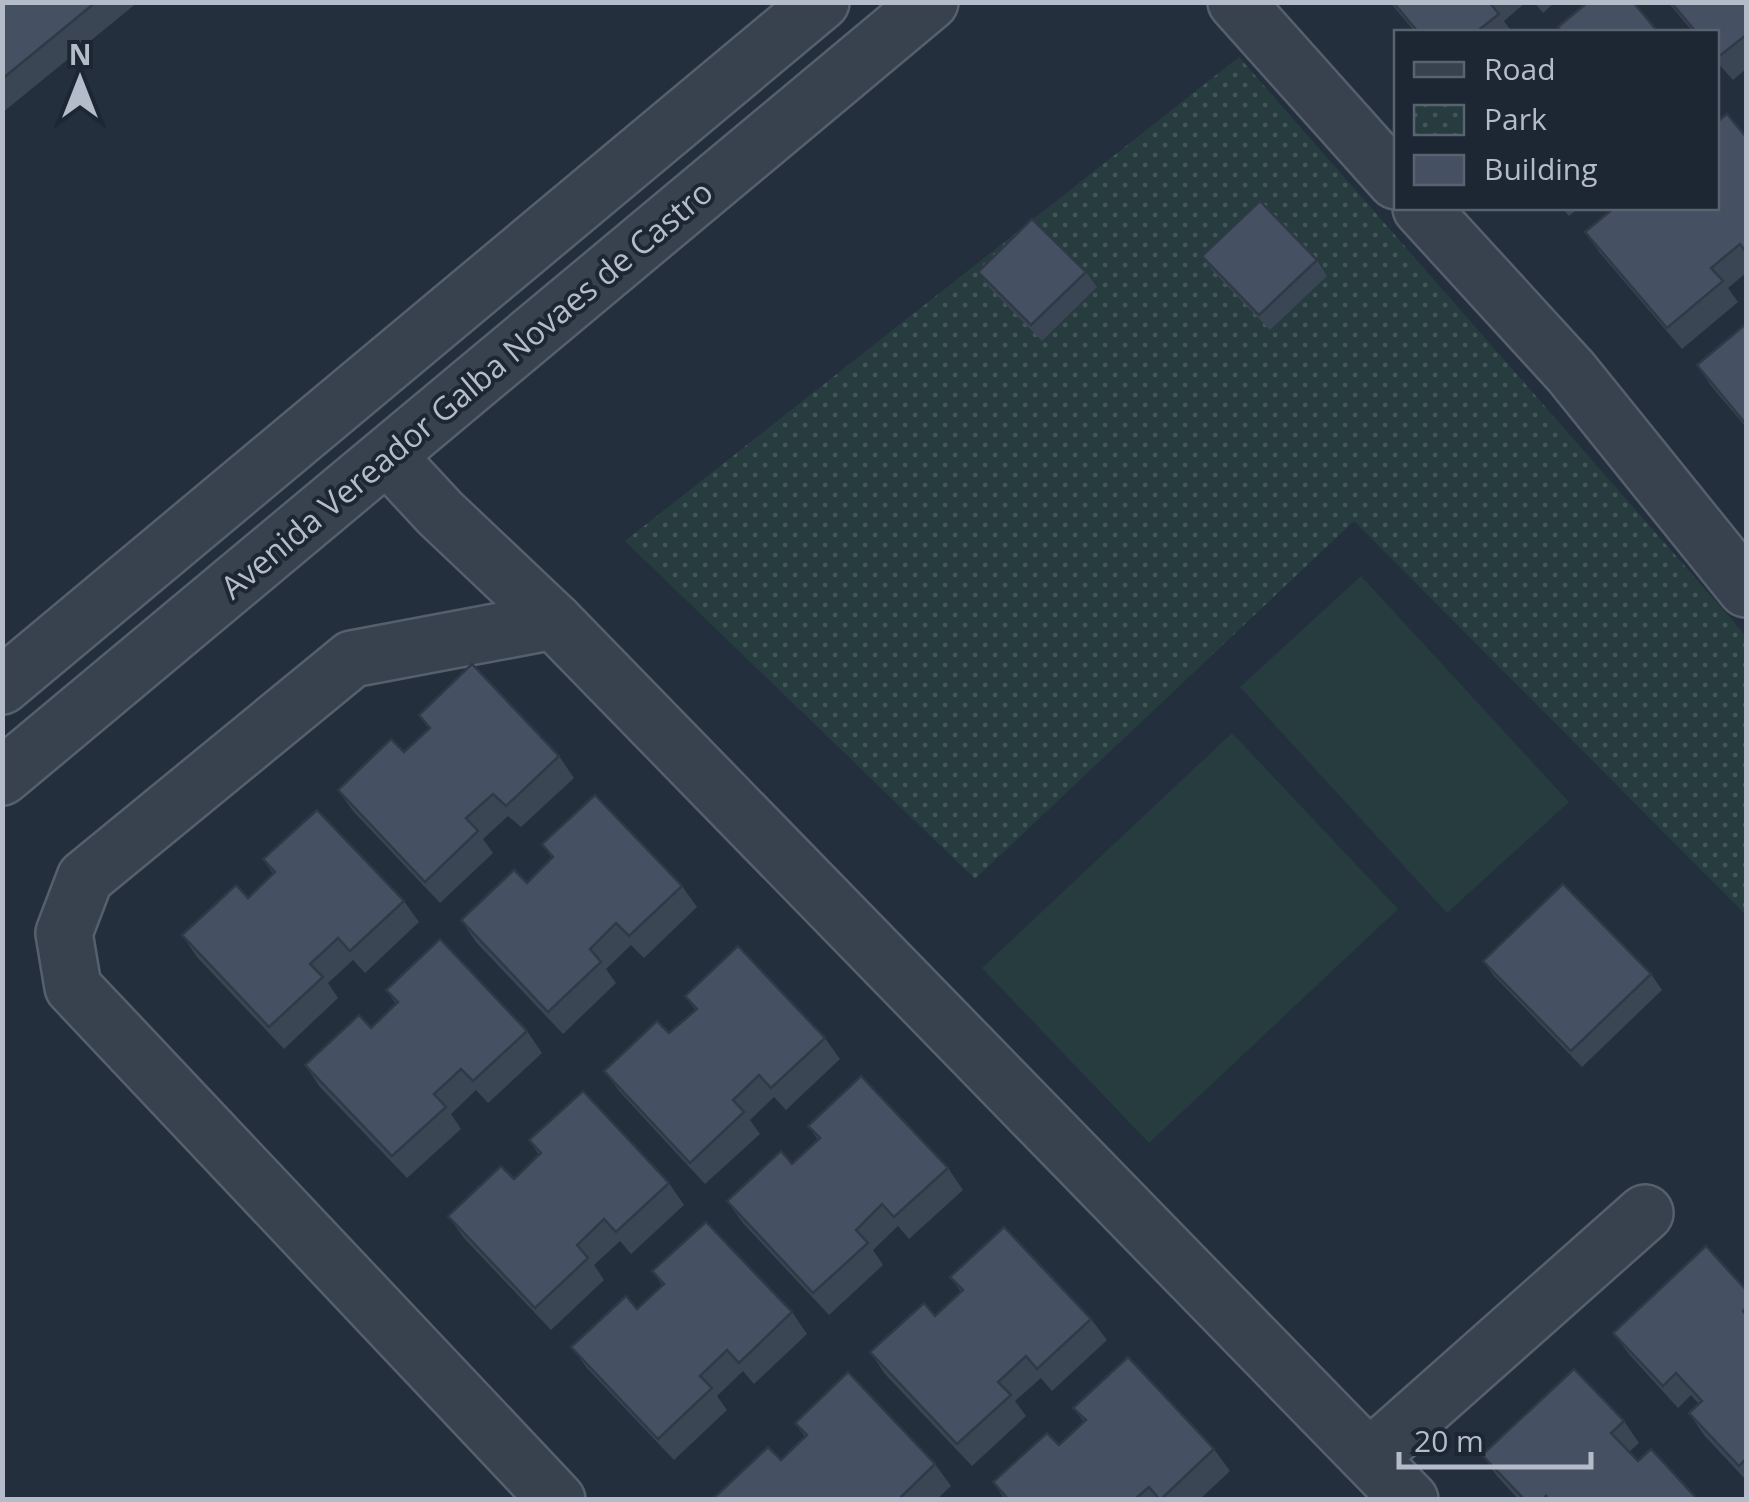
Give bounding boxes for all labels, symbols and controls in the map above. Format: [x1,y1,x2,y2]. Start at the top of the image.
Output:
north arrow [30,30,130,130]
legend [1394,30,1719,210]
text: N [69,35,91,73]
text: Road [1484,48,1556,89]
text: Park [1484,98,1547,139]
text: Building [1484,148,1598,189]
street label: Avenida Vereador Galba Novaes de Castro [211,170,721,608]
scale bar [1399,1407,1592,1469]
text: 20 m [1414,1420,1484,1461]

